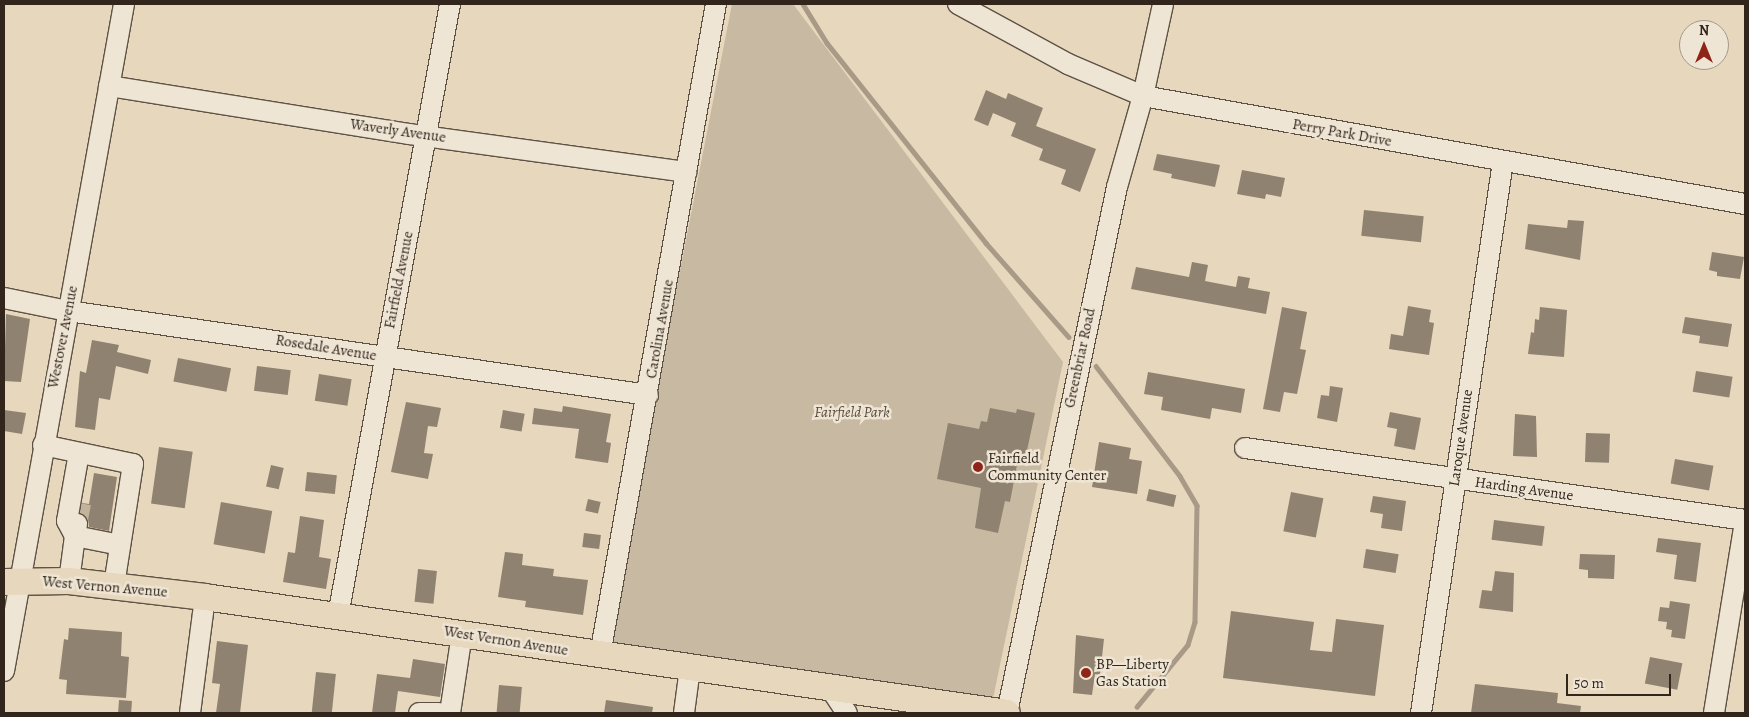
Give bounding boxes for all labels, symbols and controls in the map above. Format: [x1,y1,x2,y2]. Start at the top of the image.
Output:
north arrow [1679,20,1729,70]
text: N [1699,21,1709,40]
street label: Waverly Avenue [349,115,447,147]
street label: Perry Park Drive [1291,115,1393,151]
street label: Fairfield Avenue [381,230,417,330]
street label: Carolina Avenue [642,278,678,380]
street label: Westover Avenue [44,284,82,390]
street label: Greenbriar Road [1061,306,1099,410]
street label: Rosedale Avenue [274,331,378,365]
street label: Laroque Avenue [1445,388,1477,488]
park label: Fairfield Park [814,404,890,422]
place label: Fairfield Community Center [988,449,1106,484]
marker: Fairfield Community Center [972,461,984,473]
street label: Harding Avenue [1474,473,1574,505]
street label: West Vernon Avenue [42,573,168,601]
street label: West Vernon Avenue [443,622,569,660]
place label: BP—Liberty Gas Station [1096,655,1169,690]
scale bar [1569,664,1674,696]
marker: BP—Liberty Gas Station [1080,667,1092,679]
text: 50 m [1574,673,1604,693]

